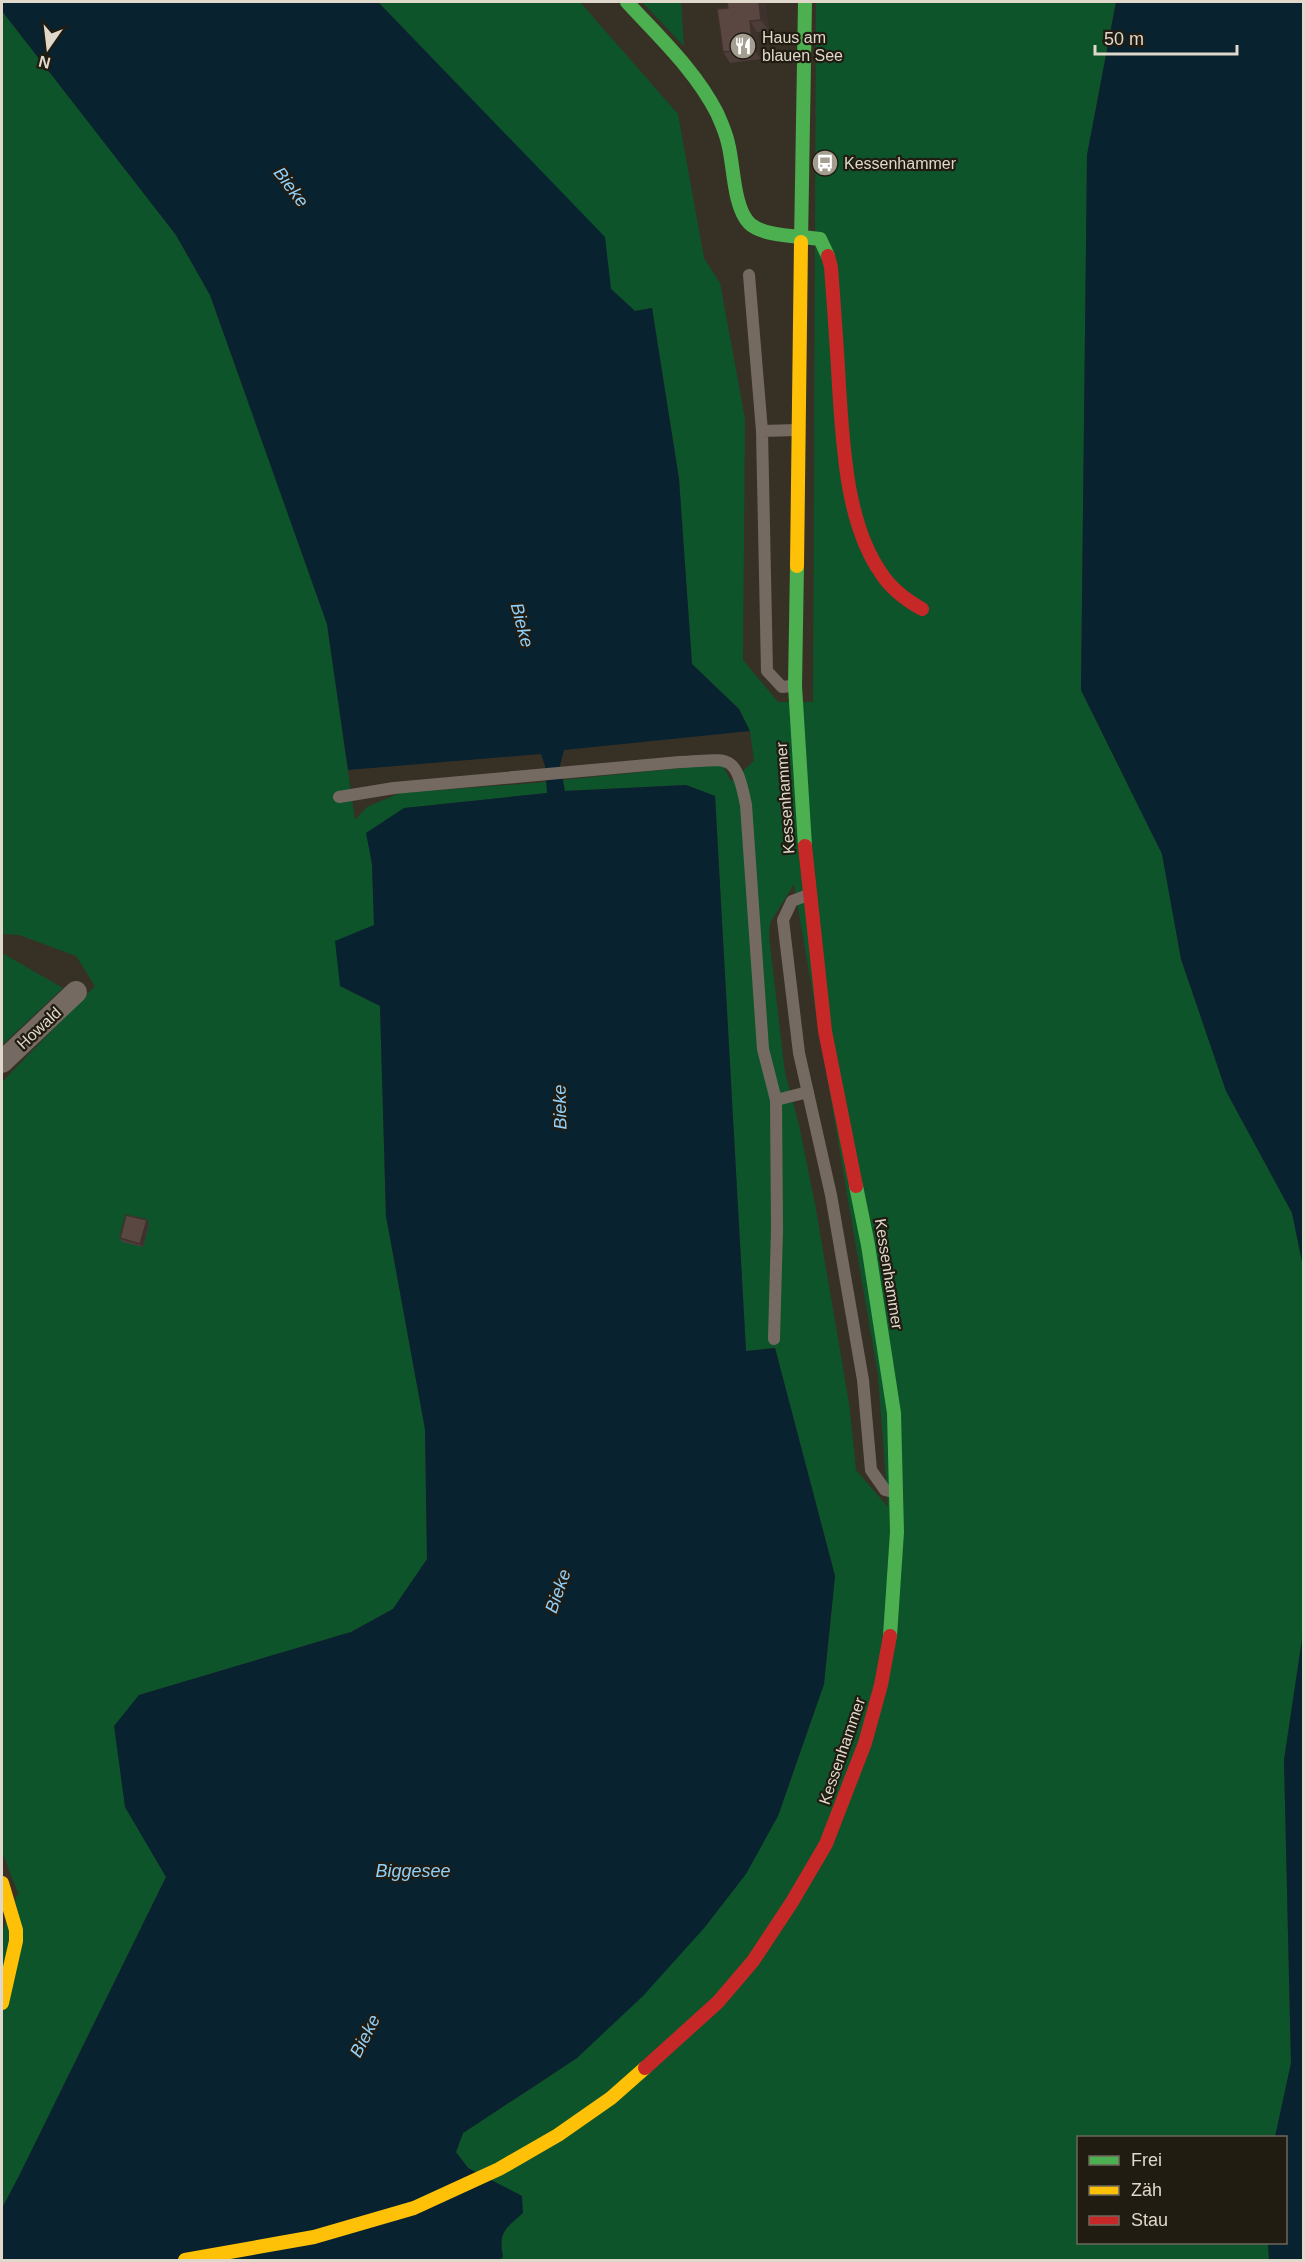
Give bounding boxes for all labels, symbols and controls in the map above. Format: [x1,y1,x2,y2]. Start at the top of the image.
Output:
north arrow [18,18,78,78]
scale bar [1095,18,1238,56]
place label: Haus am blauen See [762,29,843,64]
text: 50 m [1104,29,1144,49]
restaurant icon: Haus am blauen See [728,31,758,61]
text: N [37,52,52,72]
bus stop icon: Kessenhammer [810,148,840,178]
place label: Kessenhammer [844,155,957,172]
water label: Bieke [269,163,313,211]
water label: Bieke [507,601,537,649]
street label: Kessenhammer [773,741,797,854]
street label: Howald [14,1004,64,1052]
water label: Bieke [550,1084,570,1130]
street label: Kessenhammer [872,1217,906,1331]
water label: Bieke [541,1566,575,1616]
street label: Kessenhammer [816,1695,868,1807]
water label: Biggesee [375,1861,451,1881]
water label: Bieke [346,2011,384,2061]
legend [1077,2136,1287,2244]
text: Frei [1131,2150,1162,2170]
text: Zäh [1131,2180,1162,2200]
text: Stau [1131,2210,1168,2230]

